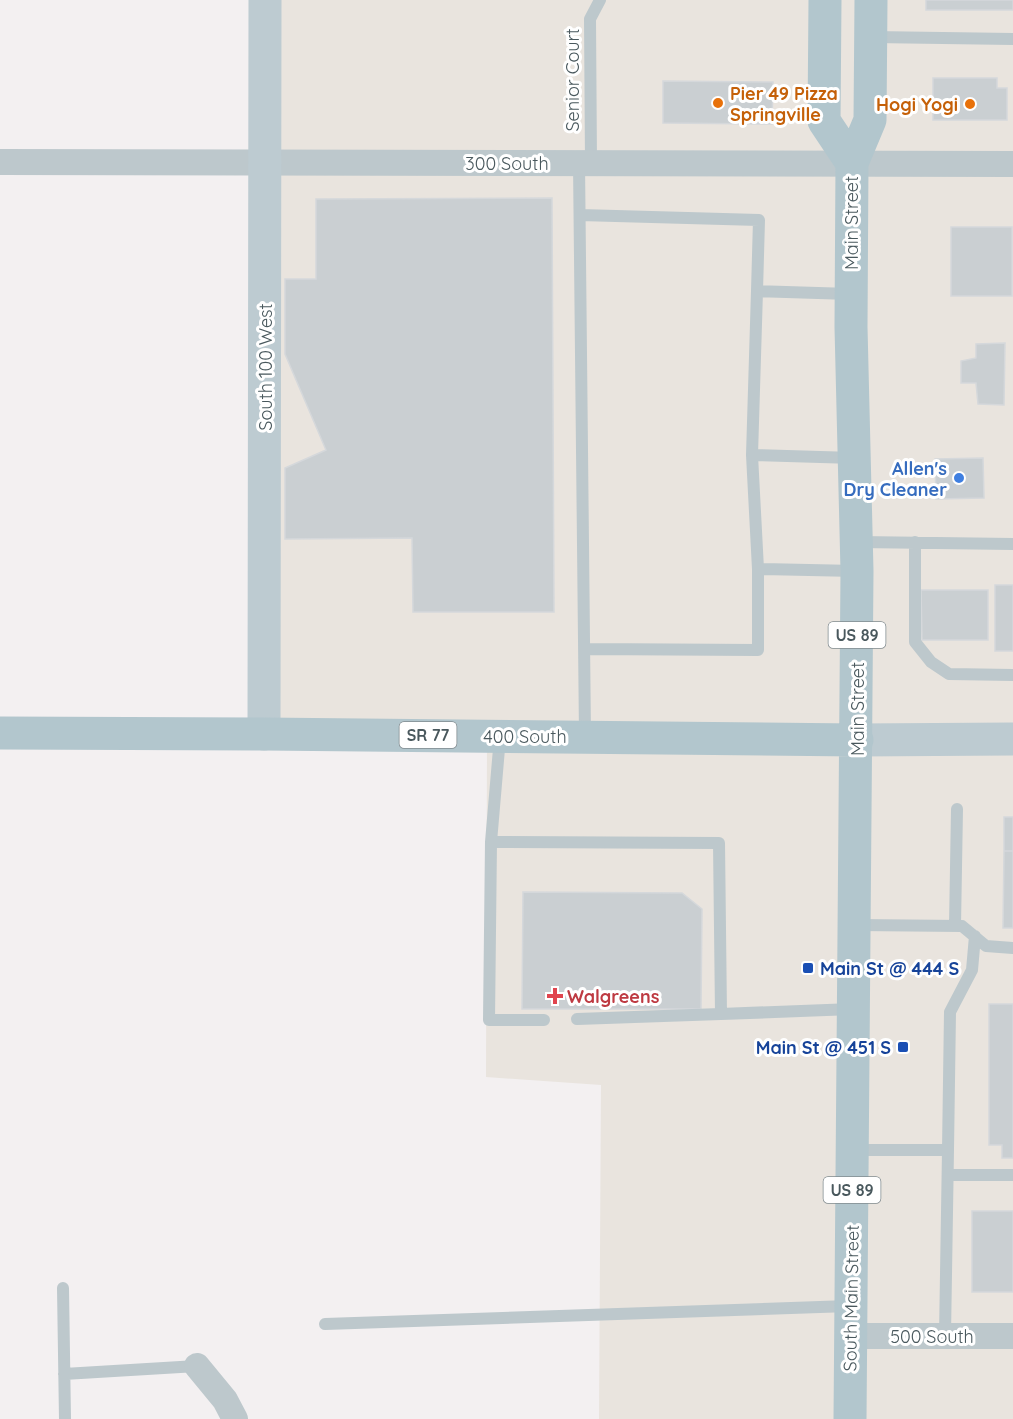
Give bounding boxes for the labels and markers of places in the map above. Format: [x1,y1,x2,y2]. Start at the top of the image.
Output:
place label: Pier 49 Pizza Springville [730,82,838,126]
place label: Hogi Yogi [876,93,958,116]
marker: Pier 49 Pizza Springville [711,96,725,110]
marker: Hogi Yogi [963,97,977,111]
place label: Allen's Dry Cleaner [844,457,947,501]
marker: Allen's Dry Cleaner [952,471,966,485]
place label: Main St @ 444 S [820,957,959,980]
marker: Main St @ 444 S [801,961,815,975]
place label: Walgreens [567,985,660,1008]
marker: Walgreens [548,989,562,1003]
place label: Main St @ 451 S [756,1036,891,1059]
marker: Main St @ 451 S [896,1040,910,1054]

